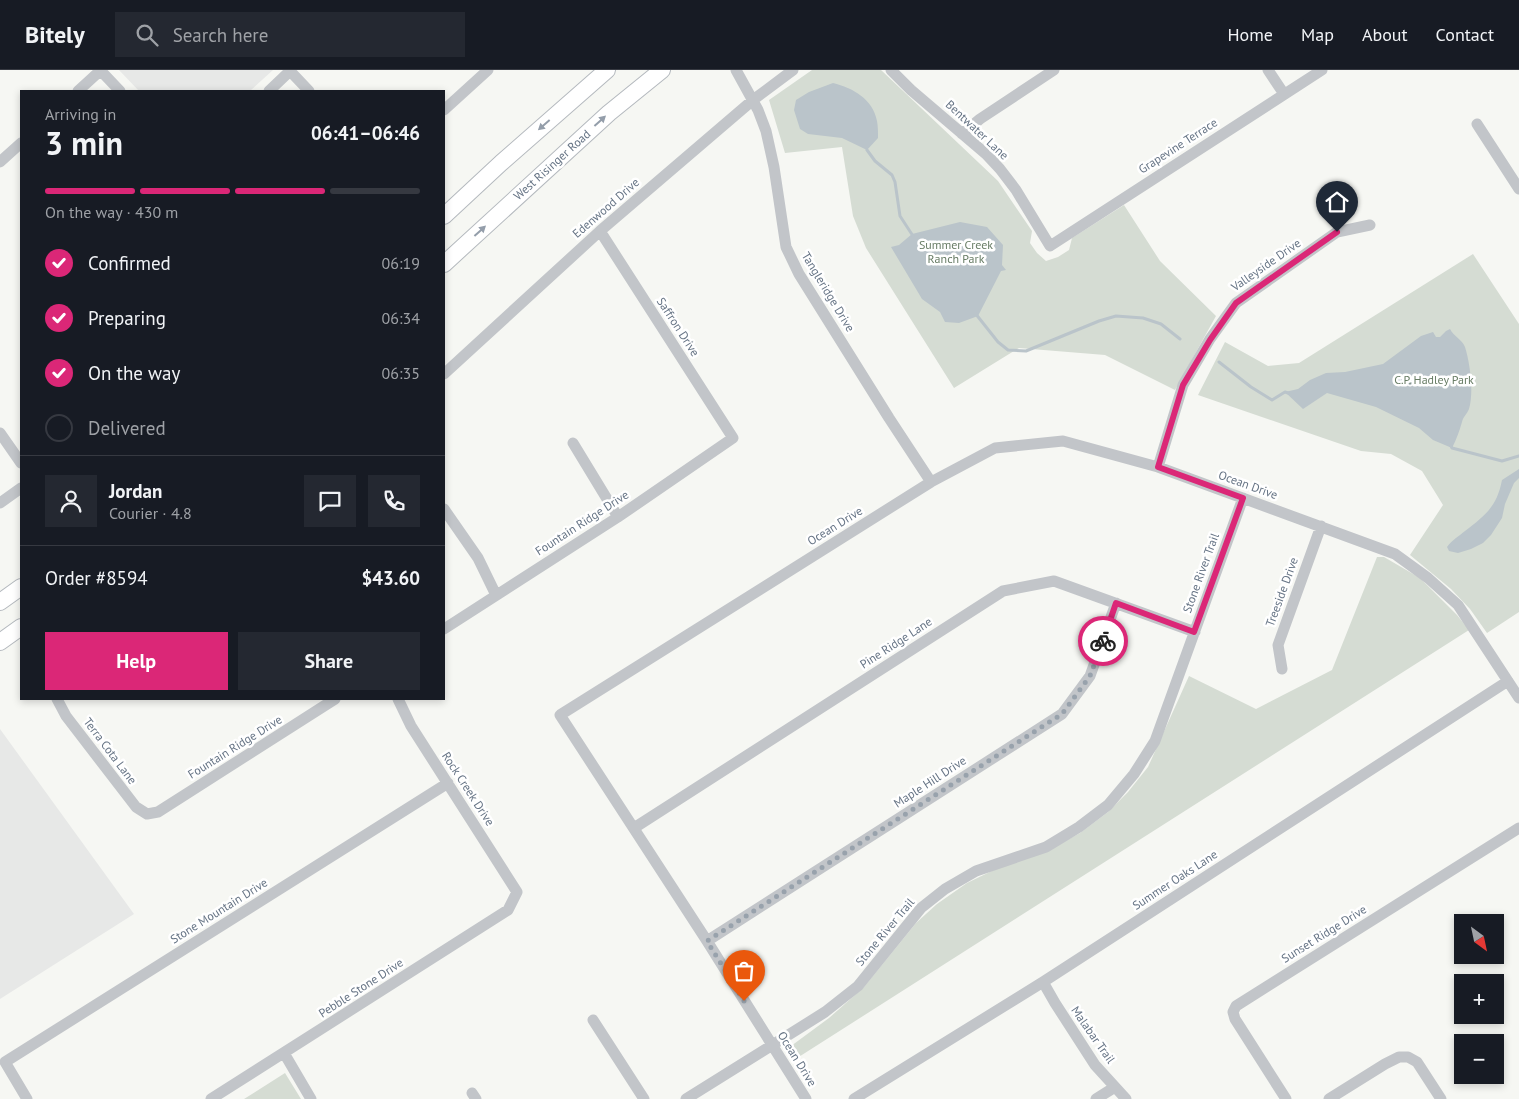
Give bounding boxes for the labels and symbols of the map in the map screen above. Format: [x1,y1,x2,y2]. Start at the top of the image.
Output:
street label: Bentwater Lane [943,97,1012,163]
one-way arrow [593,115,605,127]
street label: Grapevine Terrace [1136,115,1220,177]
one-way arrow [538,119,550,131]
street label: West Risinger Road [510,126,593,203]
street label: Edenwood Drive [569,175,642,241]
pin [1316,181,1358,232]
one-way arrow [473,225,485,237]
street label: Valleyside Drive [1227,235,1303,295]
park label: Summer Creek Ranch Park [919,237,993,266]
street label: Tangleridge Drive [799,249,858,334]
street label: Saffron Drive [654,294,703,359]
park label: C.P. Hadley Park [1394,372,1474,387]
street label: Ocean Drive [1216,467,1280,502]
street label: Fountain Ridge Drive [532,487,631,558]
street label: Ocean Drive [804,503,865,548]
street label: Stone River Trail [1179,530,1222,615]
street label: Treeside Drive [1262,555,1301,628]
street label: Pine Ridge Lane [857,614,935,671]
courier [1078,616,1128,666]
street label: Fountain Ridge Drive [185,712,285,782]
street label: Terra Cota Lane [81,715,140,787]
street label: Rock Creek Drive [439,749,498,829]
street label: Maple Hill Drive [891,753,969,811]
street label: Summer Oaks Lane [1129,846,1220,913]
street label: Stone Mountain Drive [167,875,270,946]
street label: Stone River Trail [852,894,918,969]
street label: Sunset Ridge Drive [1279,901,1369,966]
north arrow [1454,914,1504,964]
pin [723,950,765,1001]
street label: Pebble Stone Drive [316,955,406,1020]
street label: Malabar Trail [1068,1003,1119,1067]
street label: Ocean Drive [775,1028,820,1089]

